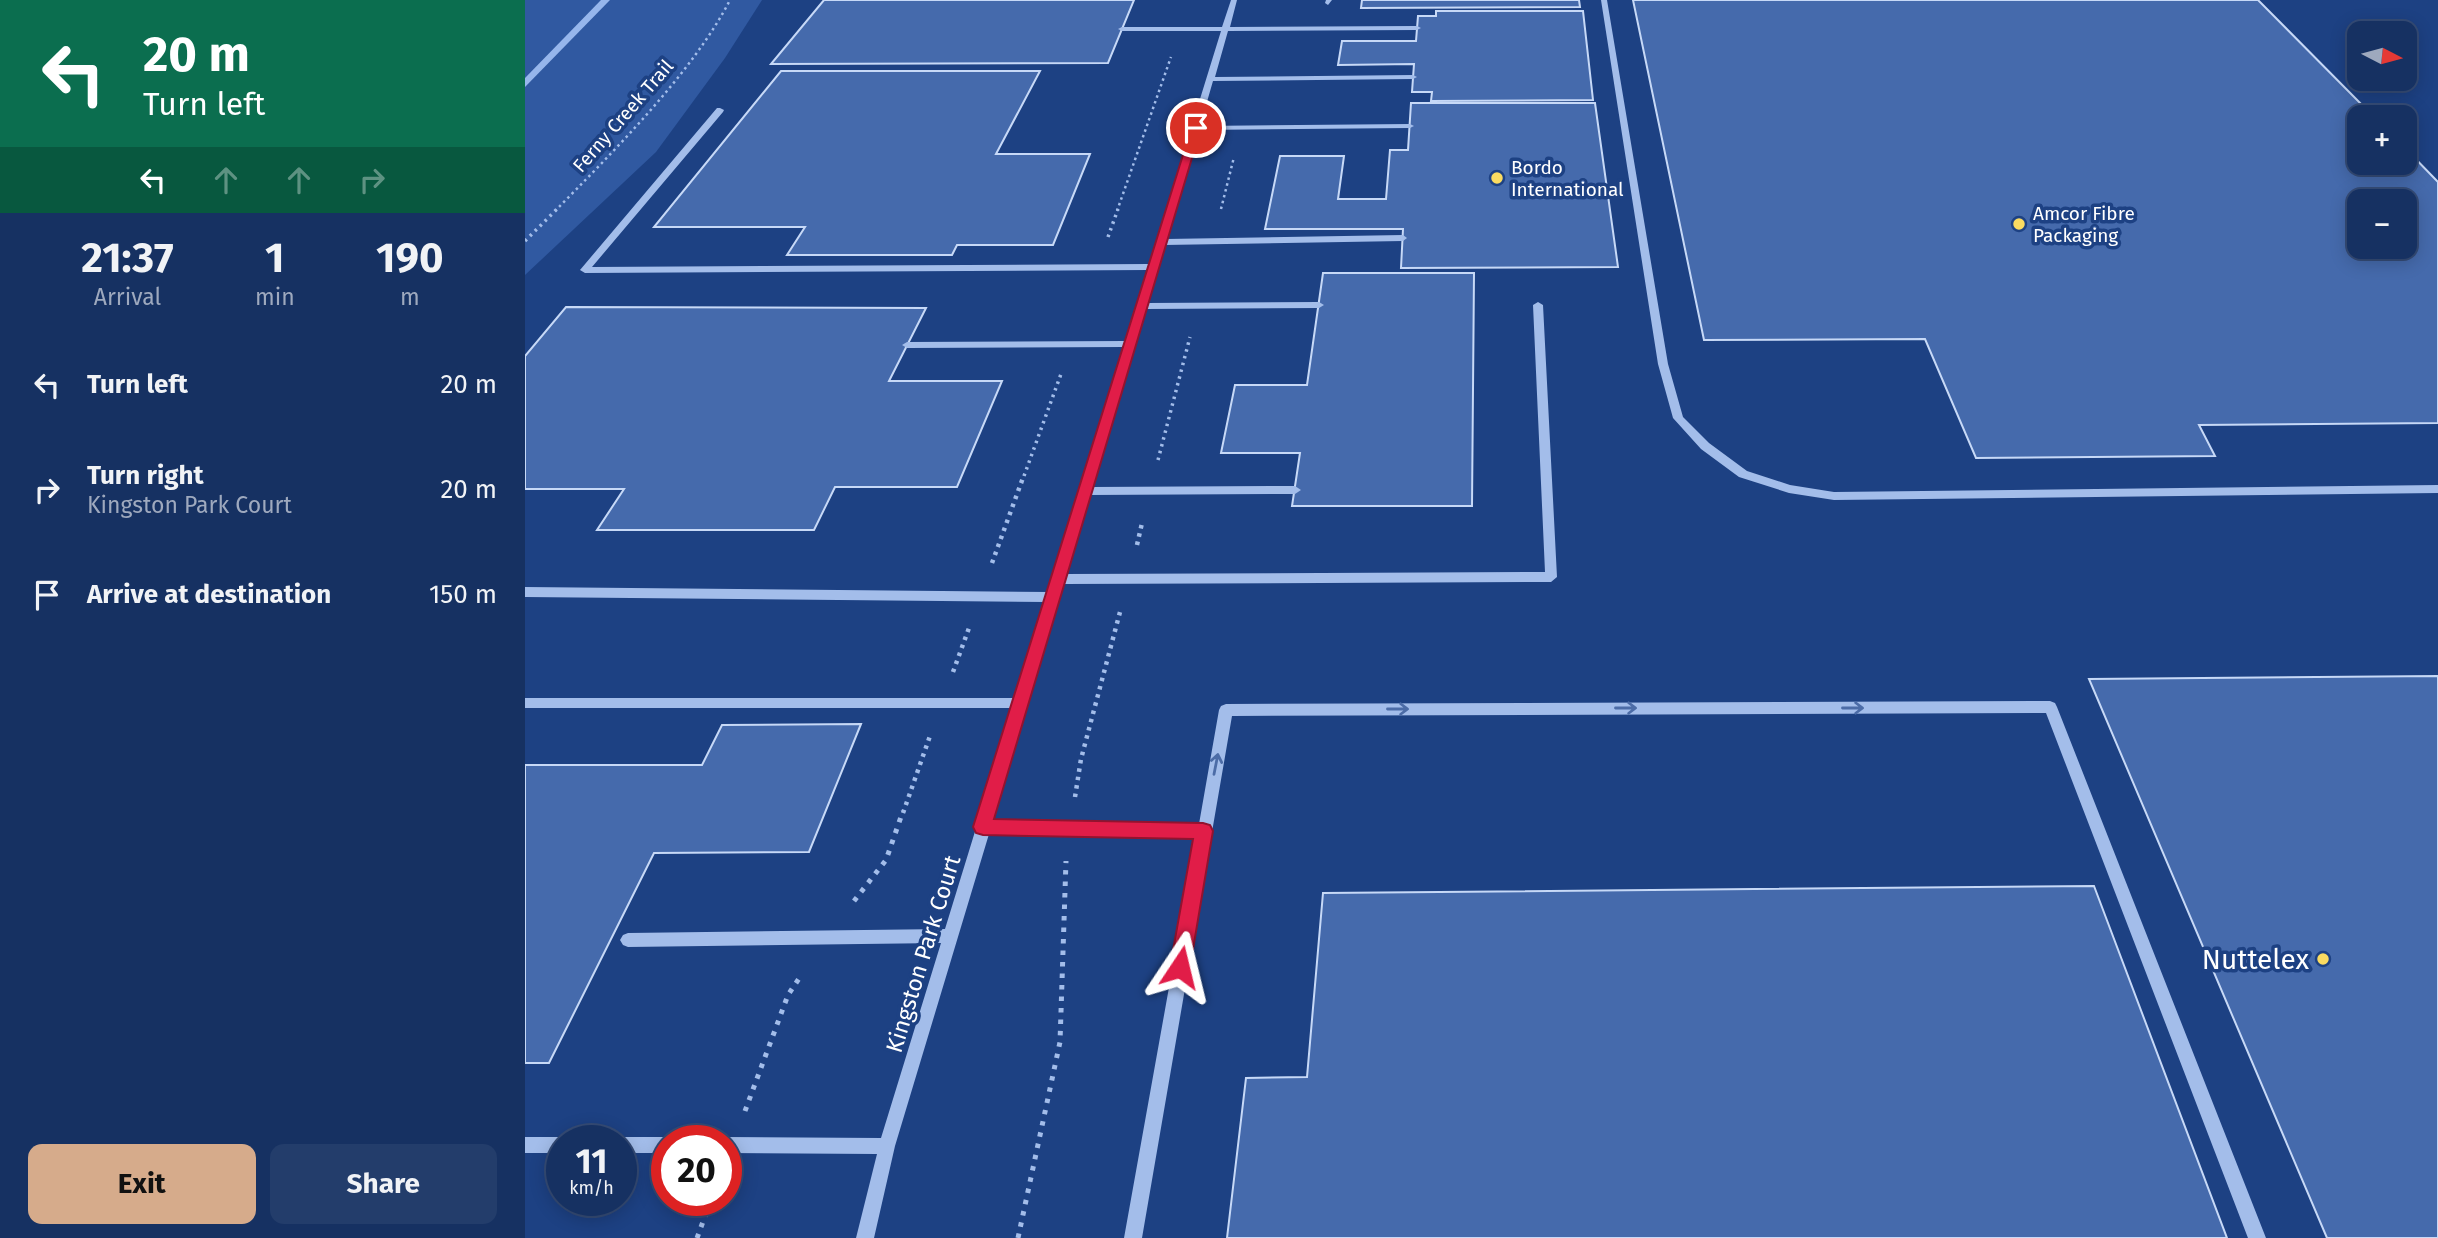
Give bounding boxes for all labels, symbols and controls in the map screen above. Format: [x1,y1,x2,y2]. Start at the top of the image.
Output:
north arrow [2347,21,2417,91]
map controls [2347,21,2417,259]
text: 20 m [143,25,250,84]
icon: left [28,28,119,119]
street label: Ferny Creek Trail [568,55,678,177]
text: Turn left [143,85,265,123]
pin [1166,98,1226,158]
button: + [2347,105,2417,175]
icon: arrive [1177,109,1215,147]
place label: Bordo International [1511,156,1624,201]
icon: left [134,161,172,199]
icon: ahead [207,161,245,199]
icon: ahead [280,161,318,199]
icon: right [353,161,391,199]
marker: Bordo International [1489,170,1505,186]
button: − [2347,189,2417,259]
place label: Amcor Fibre Packaging [2033,202,2135,247]
marker: Amcor Fibre Packaging [2011,216,2027,232]
text: 21:37 [81,233,174,283]
text: 1 [265,233,285,283]
text: 190 [376,233,444,283]
text: Arrival [94,283,161,311]
text: min [255,283,295,311]
text: m [400,283,420,311]
icon: left [28,366,66,404]
text: Turn left [87,369,188,400]
text: 20 m [440,369,497,400]
text: Turn right [87,460,204,491]
icon: right [28,471,66,509]
text: 20 m [440,474,497,505]
text: Kingston Park Court [87,491,292,519]
icon: arrive [28,576,66,614]
text: Arrive at destination [87,579,331,610]
text: 150 m [429,579,497,610]
one-way arrow [1842,701,1865,715]
one-way arrow [1387,702,1410,716]
one-way arrow [1614,702,1637,715]
one-way arrow [1210,753,1223,776]
street label: Kingston Park Court [880,851,967,1056]
position arrow [1143,930,1217,1004]
place label: Nuttelex [2202,943,2309,976]
marker: Nuttelex [2315,951,2331,967]
speed limit sign: 20 [651,1125,742,1216]
text: 11 [576,1140,607,1182]
button: Exit [28,1144,256,1224]
button: Share [270,1144,497,1224]
text: km/h [569,1177,614,1199]

